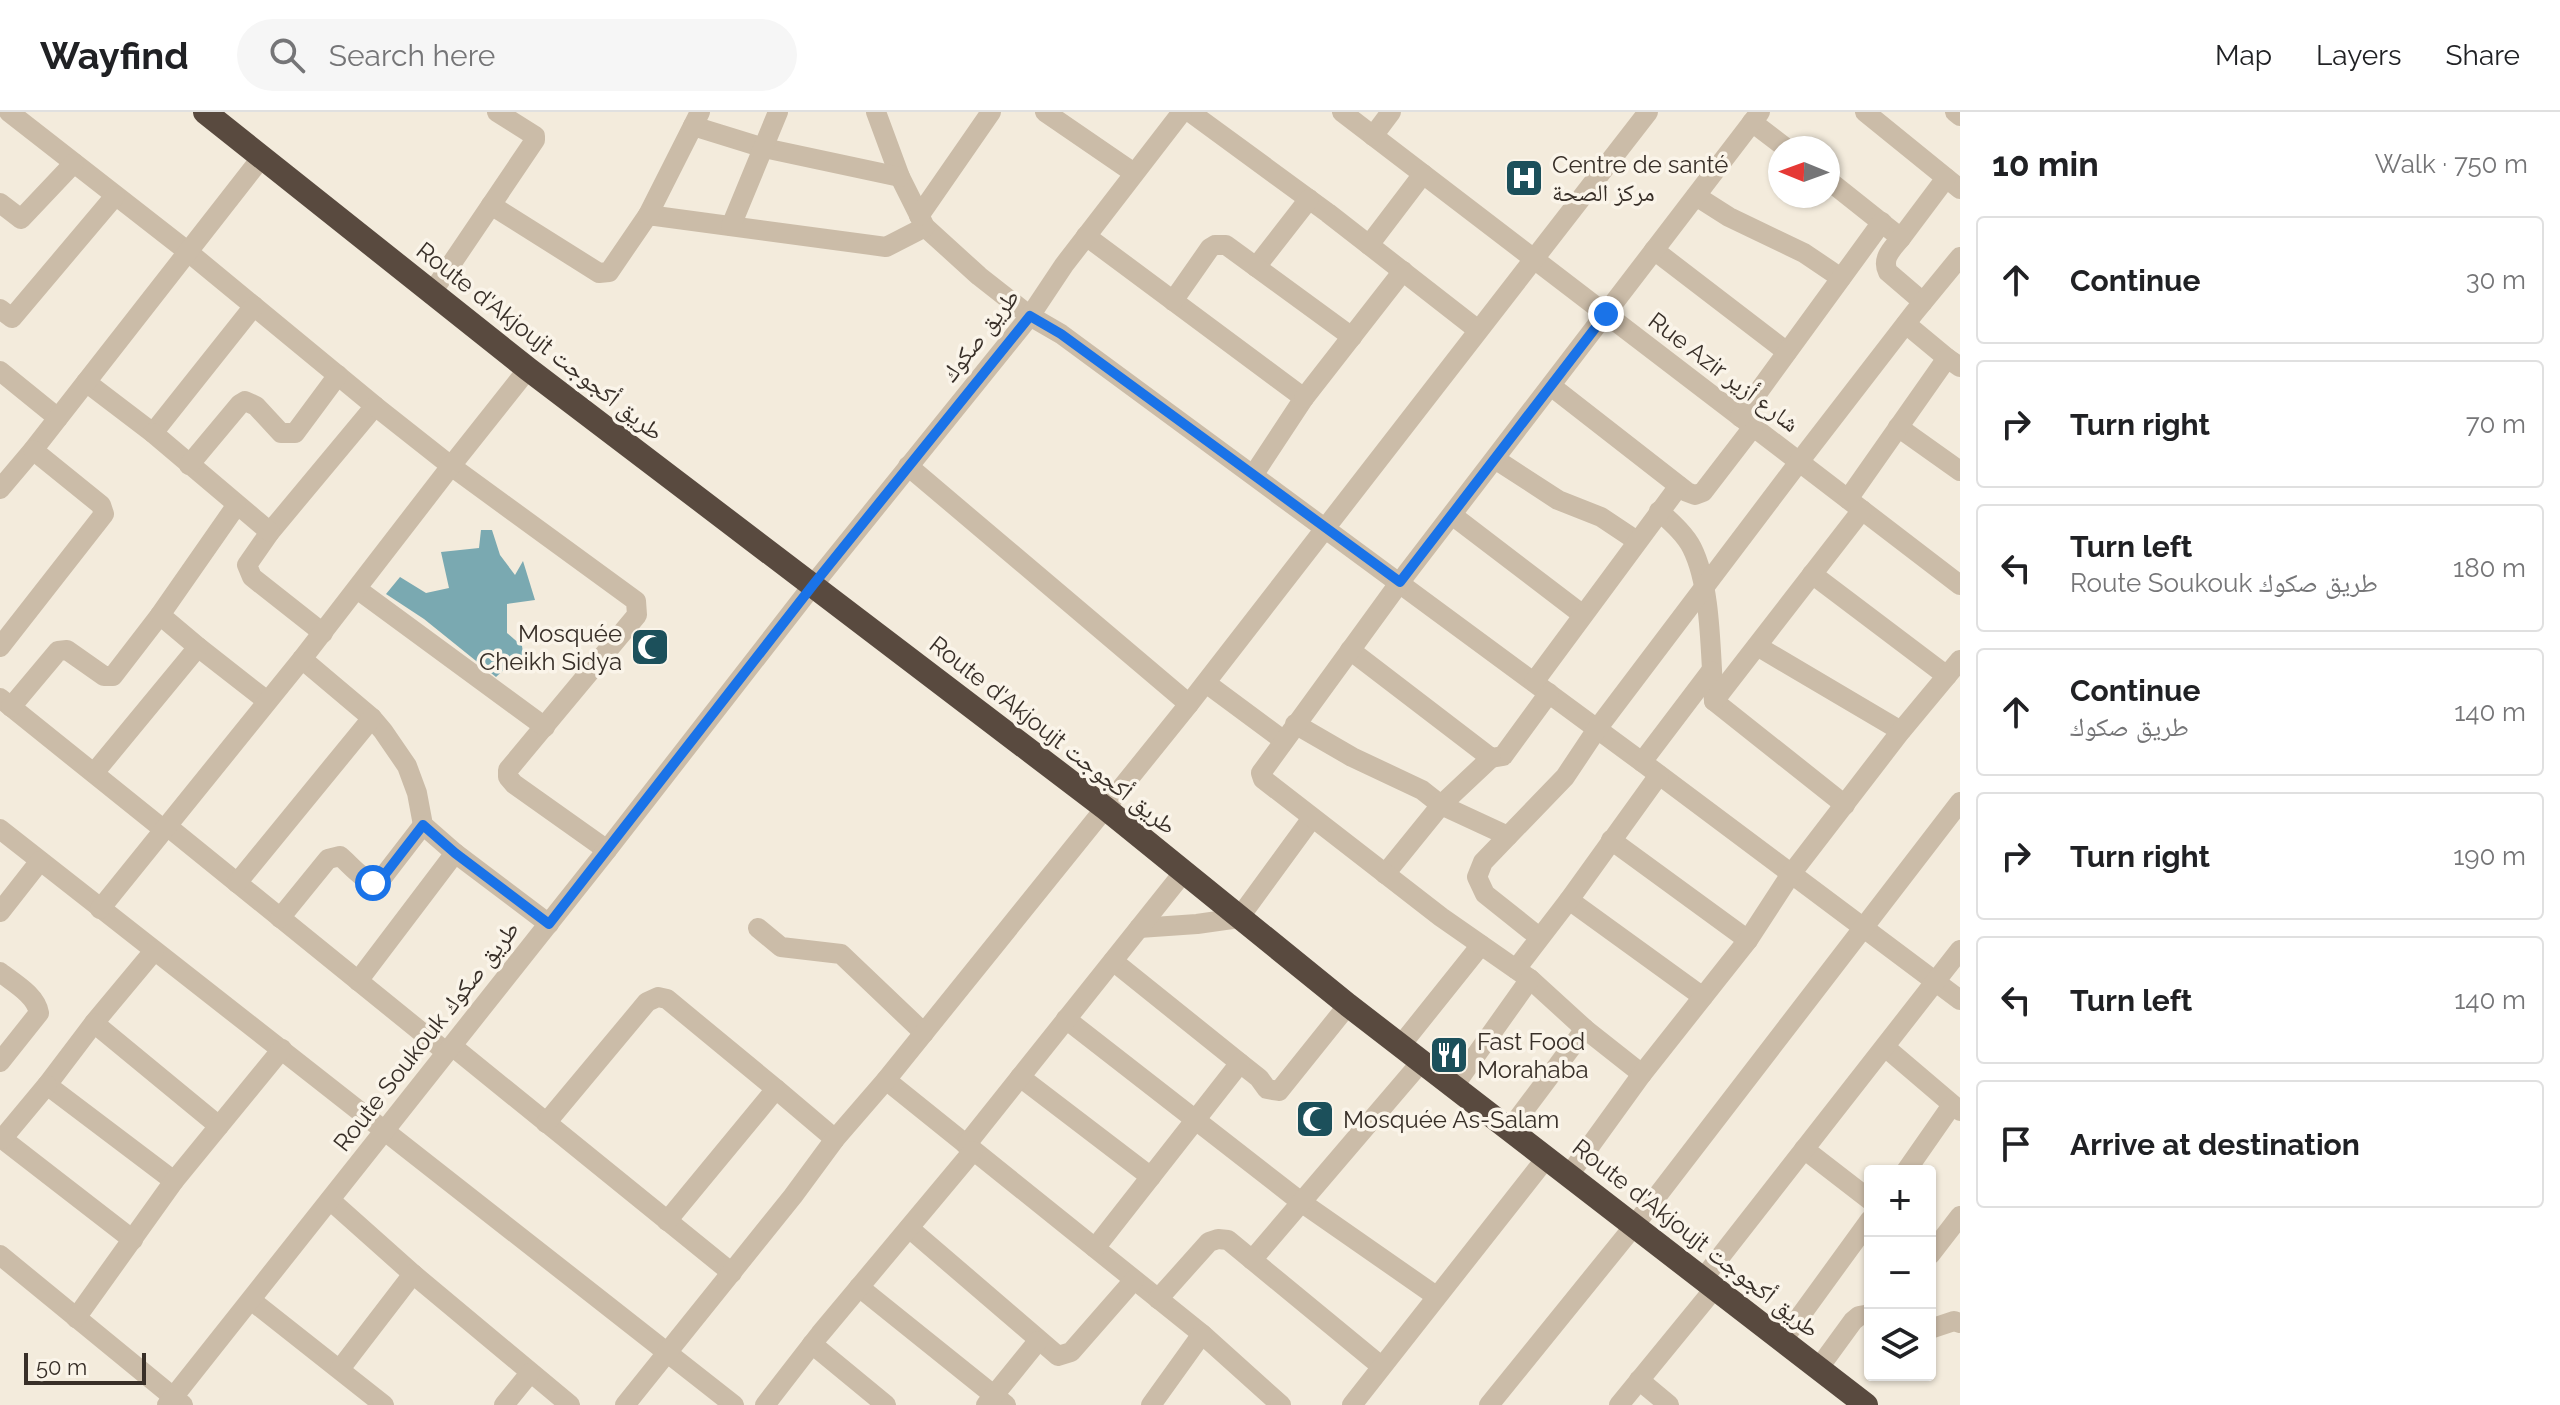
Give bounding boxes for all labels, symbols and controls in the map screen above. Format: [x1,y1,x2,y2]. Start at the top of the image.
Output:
search box [237,19,797,91]
text: Wayfind [40,33,189,78]
icon: search [265,33,309,77]
text: Search here [329,38,495,73]
text: Map [2215,39,2272,72]
text: Layers [2316,39,2402,72]
text: Share [2446,39,2520,72]
north arrow [1768,136,1840,208]
text: 10 min [1992,144,2099,184]
text: Walk · 750 m [2375,149,2528,179]
place label: Centre de santé مركز الصحة [1552,150,1728,207]
hospital icon: Centre de santé مركز الصحة [1503,157,1545,199]
street label: Route d'Akjoujt طريق أكجوجت [411,236,669,446]
icon: ahead [1994,258,2038,302]
text: Continue [2070,263,2201,298]
text: 30 m [2466,265,2526,295]
street label: طريق صكوك [935,283,1025,387]
route end [1588,296,1624,332]
street label: Rue Azir شارع أزير [1642,306,1805,439]
icon: right [1994,402,2038,446]
text: Turn right [2070,407,2210,442]
text: 70 m [2466,409,2526,439]
text: Turn left [2070,529,2192,564]
icon: left [1994,546,2038,590]
text: 180 m [2453,553,2526,583]
text: Route Soukouk طريق صكوك [2070,568,2378,598]
place label: Mosquée Cheikh Sidya [479,619,622,676]
mosque icon: Mosquée Cheikh Sidya [629,626,671,668]
street label: Route d'Akjoujt طريق أكجوجت [924,630,1182,840]
text: Continue [2070,673,2201,708]
icon: ahead [1994,690,2038,734]
text: 140 m [2454,697,2526,727]
text: طريق صكوك [2070,712,2189,742]
icon: right [1994,834,2038,878]
text: Turn right [2070,839,2210,874]
text: 190 m [2453,841,2526,871]
route start [355,865,391,901]
street label: Route Soukouk طريق صكوك [327,915,525,1157]
icon: left [1994,978,2038,1022]
text: Turn left [2070,983,2192,1018]
text: 140 m [2454,985,2526,1015]
place label: Fast Food Morahaba [1477,1027,1589,1084]
restaurant icon: Fast Food Morahaba [1428,1034,1470,1076]
mosque icon: Mosquée As-Salam [1294,1098,1336,1140]
place label: Mosquée As-Salam [1343,1105,1559,1134]
icon: arrive [1994,1122,2038,1166]
text: Arrive at destination [2070,1127,2360,1162]
street label: Route d'Akjoujt طريق أكجوجت [1567,1133,1825,1343]
map controls [1864,1165,1936,1381]
button: + [1864,1165,1936,1237]
button: − [1864,1237,1936,1309]
button: layers [1864,1309,1936,1381]
scale bar [24,1349,146,1385]
text: 50 m [36,1354,87,1380]

